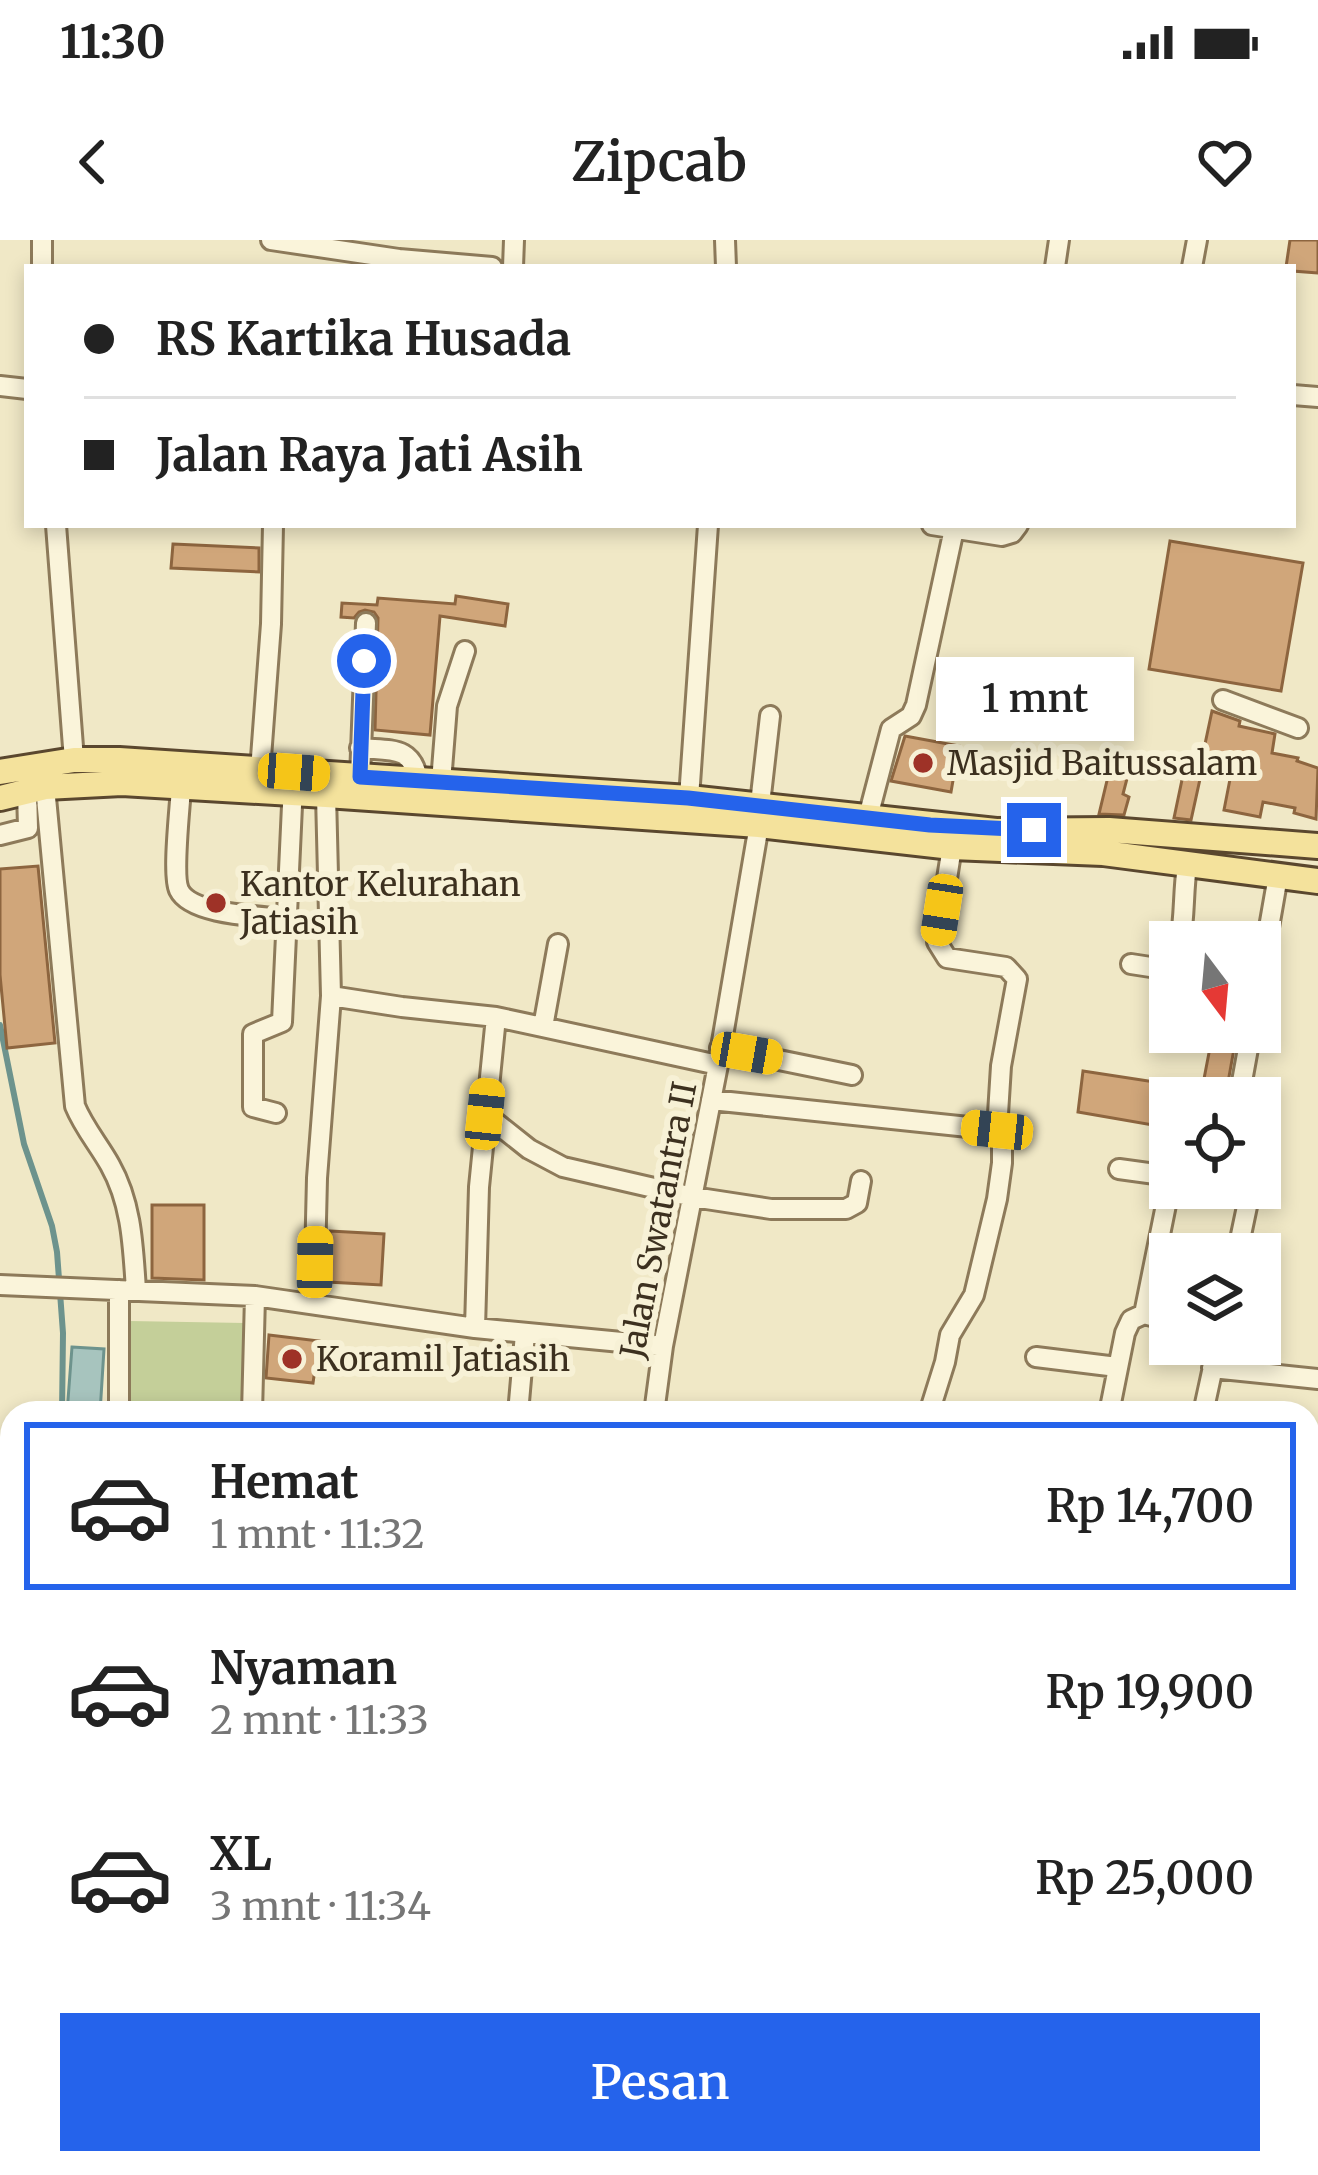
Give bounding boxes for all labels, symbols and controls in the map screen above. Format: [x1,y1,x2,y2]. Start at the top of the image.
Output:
text: 11:30 [60,14,166,70]
text: Zipcab [571,128,747,196]
icon: back [60,129,126,195]
icon: heart [1192,129,1258,195]
text: RS Kartika Husada [156,311,571,367]
text: Jalan Raya Jati Asih [156,427,583,483]
route start [337,634,391,688]
callout: 1 mnt [935,656,1133,740]
text: 1 mnt [982,674,1088,723]
place label: Masjid Baitussalam [947,743,1257,784]
marker: Masjid Baitussalam [910,750,936,776]
car [257,752,331,792]
route end [1007,803,1061,857]
place label: Kantor Kelurahan Jatiasih [239,864,521,943]
car [919,872,965,948]
marker: Kantor Kelurahan Jatiasih [203,890,229,916]
north arrow [1149,921,1281,1053]
map controls [1149,921,1281,1365]
car [708,1029,786,1077]
car [463,1076,507,1152]
button: locate [1149,1077,1281,1209]
street label: Jalan Swatantra II [611,1078,705,1363]
car [959,1108,1035,1152]
car [296,1226,334,1298]
button: layers [1149,1233,1281,1365]
place label: Koramil Jatiasih [316,1339,570,1380]
marker: Koramil Jatiasih [279,1346,305,1372]
icon: car [66,1452,174,1560]
text: Hemat [210,1454,359,1510]
text: Rp 14,700 [1046,1478,1254,1534]
text: 1 mnt · 11:32 [210,1510,425,1559]
icon: car [66,1638,174,1746]
text: Nyaman [210,1640,397,1696]
text: Rp 19,900 [1046,1664,1254,1720]
text: 2 mnt · 11:33 [210,1696,429,1745]
icon: car [66,1824,174,1932]
text: XL [210,1826,272,1882]
text: Rp 25,000 [1035,1850,1254,1906]
text: 3 mnt · 11:34 [210,1882,431,1931]
button: Pesan [60,2013,1260,2151]

